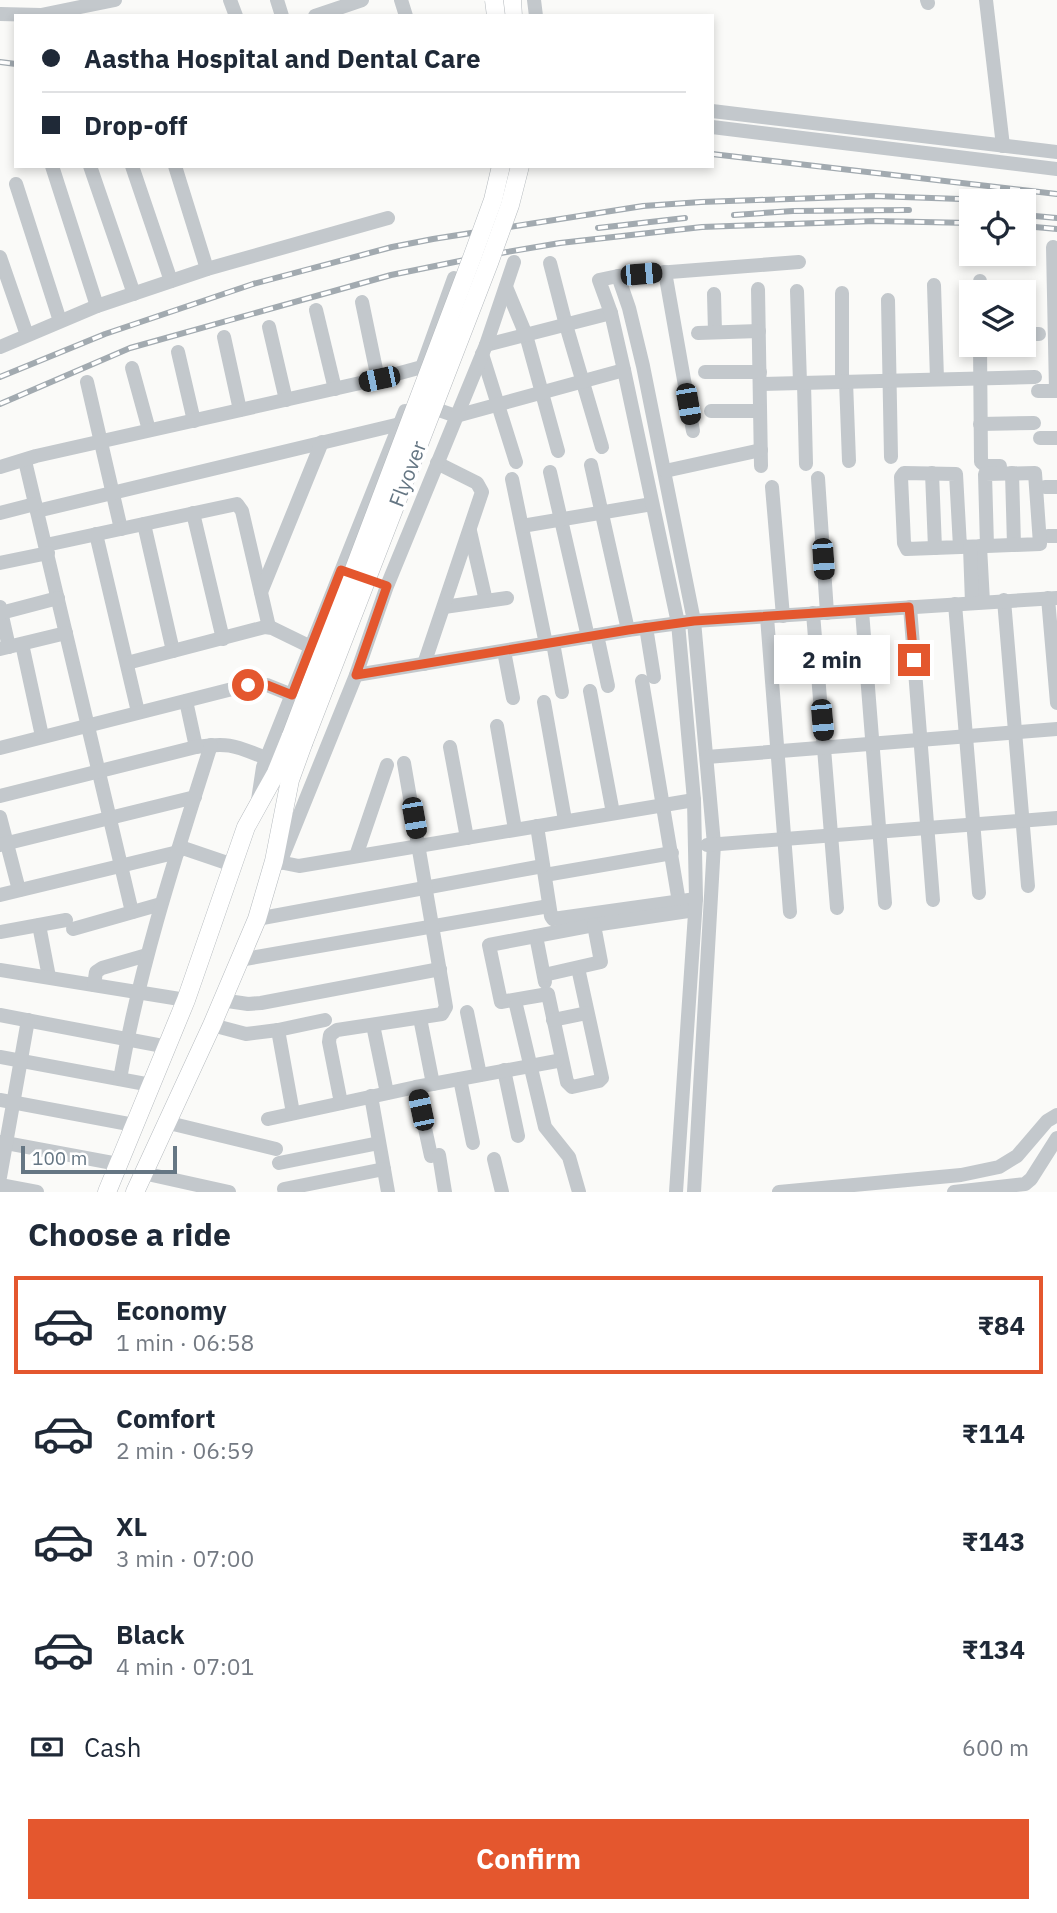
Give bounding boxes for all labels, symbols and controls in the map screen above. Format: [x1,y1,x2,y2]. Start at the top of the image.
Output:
text: Aastha Hospital and Dental Care [84,41,481,75]
text: Drop-off [84,108,187,142]
map controls [959,189,1036,357]
button: locate [959,189,1036,266]
car [620,262,663,286]
button: layers [959,280,1036,357]
car [357,364,402,394]
car [675,381,702,427]
street label: Flyover [382,436,433,511]
car [812,537,835,581]
callout: 2 min [774,636,890,684]
text: 2 min [802,644,862,674]
route end [898,644,930,676]
route start [232,669,264,701]
car [810,698,835,742]
car [401,795,428,841]
car [407,1087,436,1133]
scale bar [21,1143,177,1175]
text: 100 m [32,1146,87,1170]
text: Choose a ride [28,1213,231,1255]
text: Economy [116,1293,227,1327]
icon: car [32,1294,95,1357]
text: ₹84 [977,1308,1025,1342]
text: 1 min · 06:58 [116,1327,254,1357]
text: Comfort [116,1401,215,1435]
icon: car [32,1402,95,1465]
text: ₹114 [962,1416,1025,1450]
text: 2 min · 06:59 [116,1435,254,1465]
text: XL [116,1509,147,1543]
icon: car [32,1510,95,1573]
text: ₹143 [962,1524,1025,1558]
text: 3 min · 07:00 [116,1543,254,1573]
text: Black [116,1617,184,1651]
icon: car [32,1618,95,1681]
text: ₹134 [962,1632,1025,1666]
text: 4 min · 07:01 [116,1651,254,1681]
icon: cash [28,1728,66,1766]
text: Cash [84,1730,141,1764]
text: 600 m [962,1732,1029,1762]
button: Confirm [28,1819,1029,1899]

